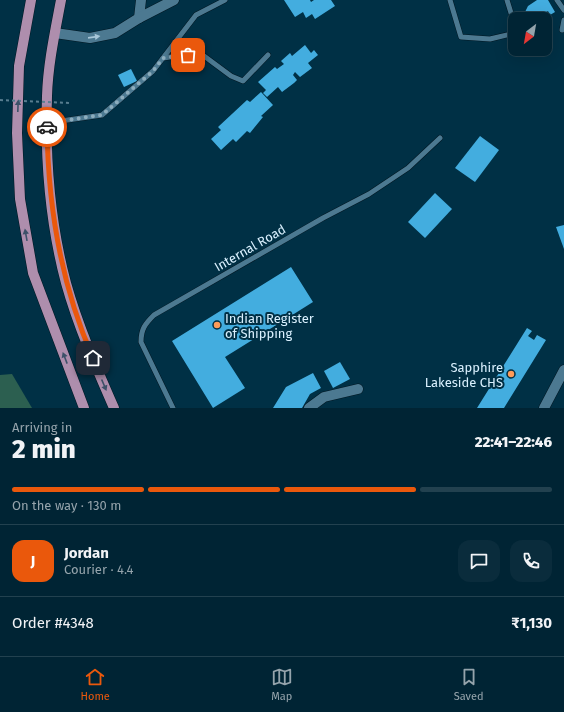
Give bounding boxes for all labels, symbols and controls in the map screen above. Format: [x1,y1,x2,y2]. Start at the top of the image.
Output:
north arrow [508,12,552,56]
map controls [508,12,552,56]
one-way arrow [88,34,100,40]
pin [171,38,205,72]
icon: bag [177,44,199,66]
one-way arrow [15,99,21,112]
courier [27,107,67,147]
icon: car [36,116,58,138]
street label: Internal Road [212,222,288,274]
one-way arrow [23,229,29,241]
place label: Indian Register of Shipping [225,311,314,341]
marker: Indian Register of Shipping [212,320,222,330]
pin [76,341,110,375]
icon: home [82,347,104,369]
one-way arrow [62,352,68,364]
place label: Sapphire Lakeside CHS [425,360,503,390]
marker: Sapphire Lakeside CHS [506,369,516,379]
one-way arrow [101,380,107,391]
text: Arriving in [12,420,72,435]
text: 22:41–22:46 [475,433,552,451]
text: 2 min [12,434,76,465]
text: On the way · 130 m [12,498,121,513]
button: chat [458,540,500,582]
button: phone [510,540,552,582]
text: Jordan [64,544,109,562]
text: J [31,552,35,570]
text: Courier · 4.4 [64,562,134,577]
text: Order #4348 [12,614,94,632]
text: ₹1,130 [511,614,552,632]
tab: Home [80,666,110,703]
tab: Map [271,666,293,703]
tab: Saved [454,666,484,703]

